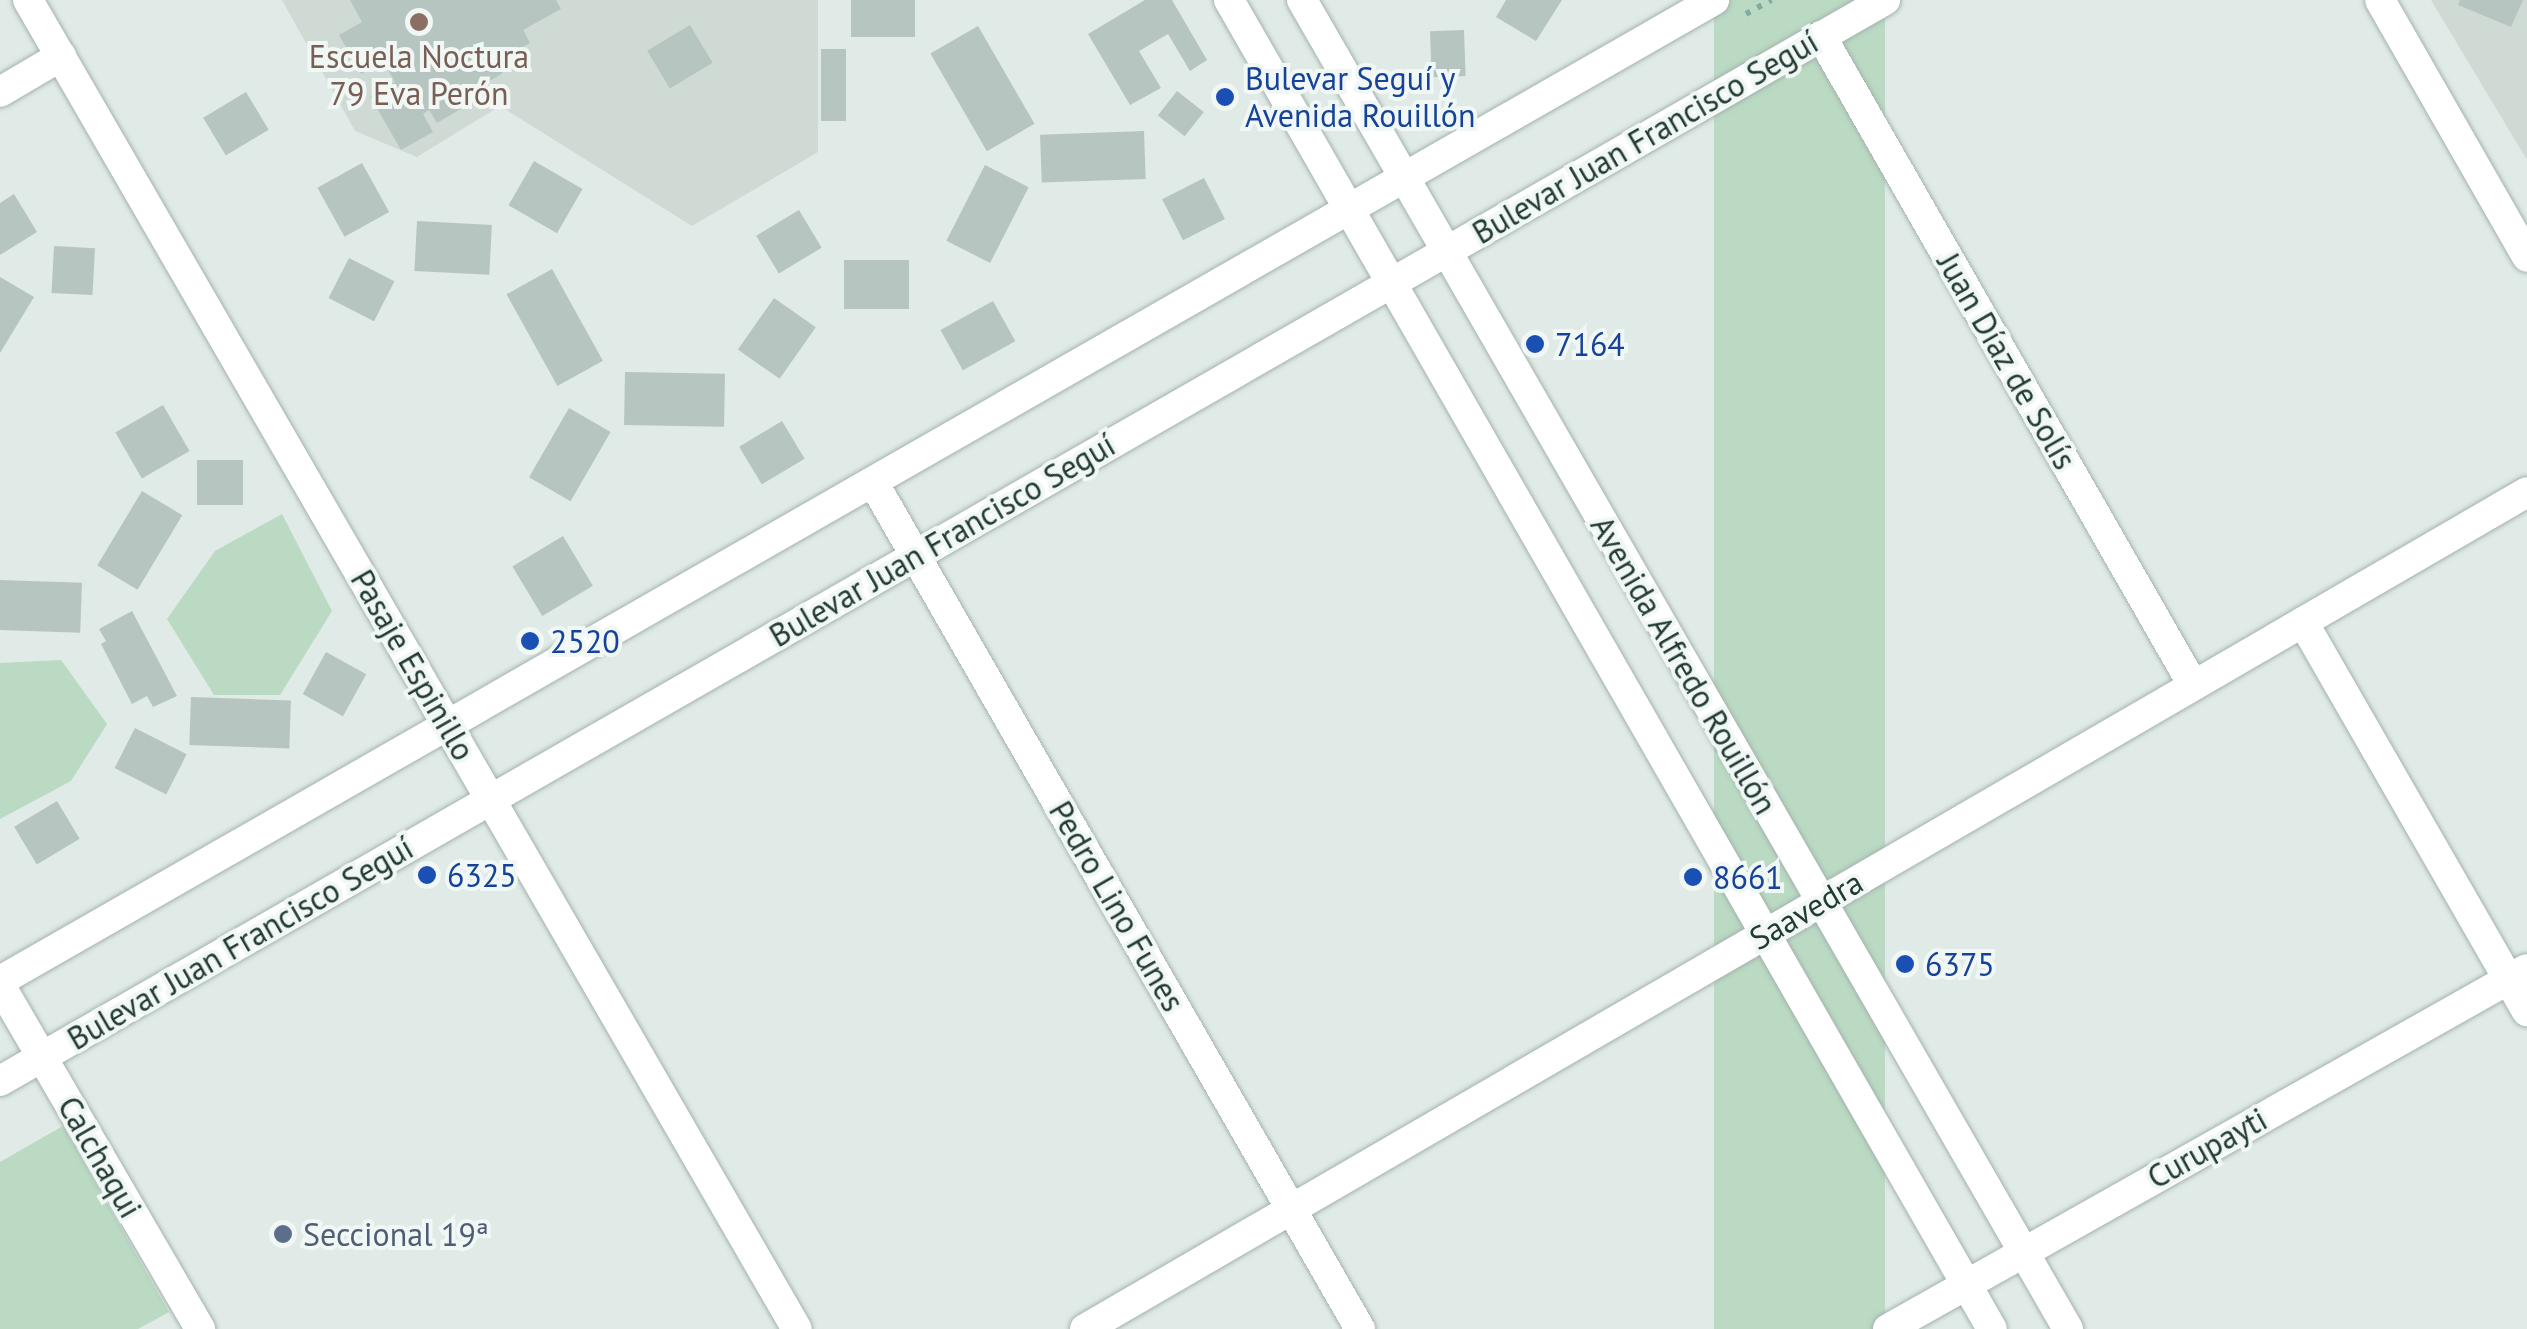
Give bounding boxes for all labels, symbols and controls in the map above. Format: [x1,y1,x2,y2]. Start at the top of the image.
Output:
marker: Escuela Noctura 79 Eva Perón [408,11,430,33]
street label: Bulevar Juan Francisco Seguí [1465,22,1825,252]
place label: Escuela Noctura 79 Eva Perón [309,38,529,113]
place label: Bulevar Seguí y Avenida Rouillón [1245,60,1475,135]
marker: Bulevar Seguí y Avenida Rouillón [1214,86,1236,108]
street label: Juan Díaz de Solís [1929,246,2085,476]
place label: 7164 [1555,325,1625,363]
marker: 7164 [1524,333,1546,355]
street label: Bulevar Juan Francisco Seguí [762,425,1122,655]
street label: Avenida Alfredo Rouillón [1583,509,1785,821]
street label: Pasaje Espinillo [343,563,483,767]
place label: 2520 [550,622,620,660]
marker: 2520 [519,630,541,652]
street label: Pedro Lino Funes [1041,794,1193,1018]
street label: Bulevar Juan Francisco Seguí [60,828,420,1058]
place label: 6325 [447,856,517,894]
place label: 8661 [1713,858,1783,896]
street label: Saavedra [1743,862,1869,958]
marker: 6325 [416,864,438,886]
marker: 8661 [1682,866,1704,888]
place label: 6375 [1925,945,1995,983]
marker: 6375 [1894,953,1916,975]
street label: Calchaqui [50,1089,150,1225]
street label: Curupayti [2141,1100,2273,1196]
place label: Seccional 19ª [303,1215,488,1253]
marker: Seccional 19ª [272,1223,294,1245]

